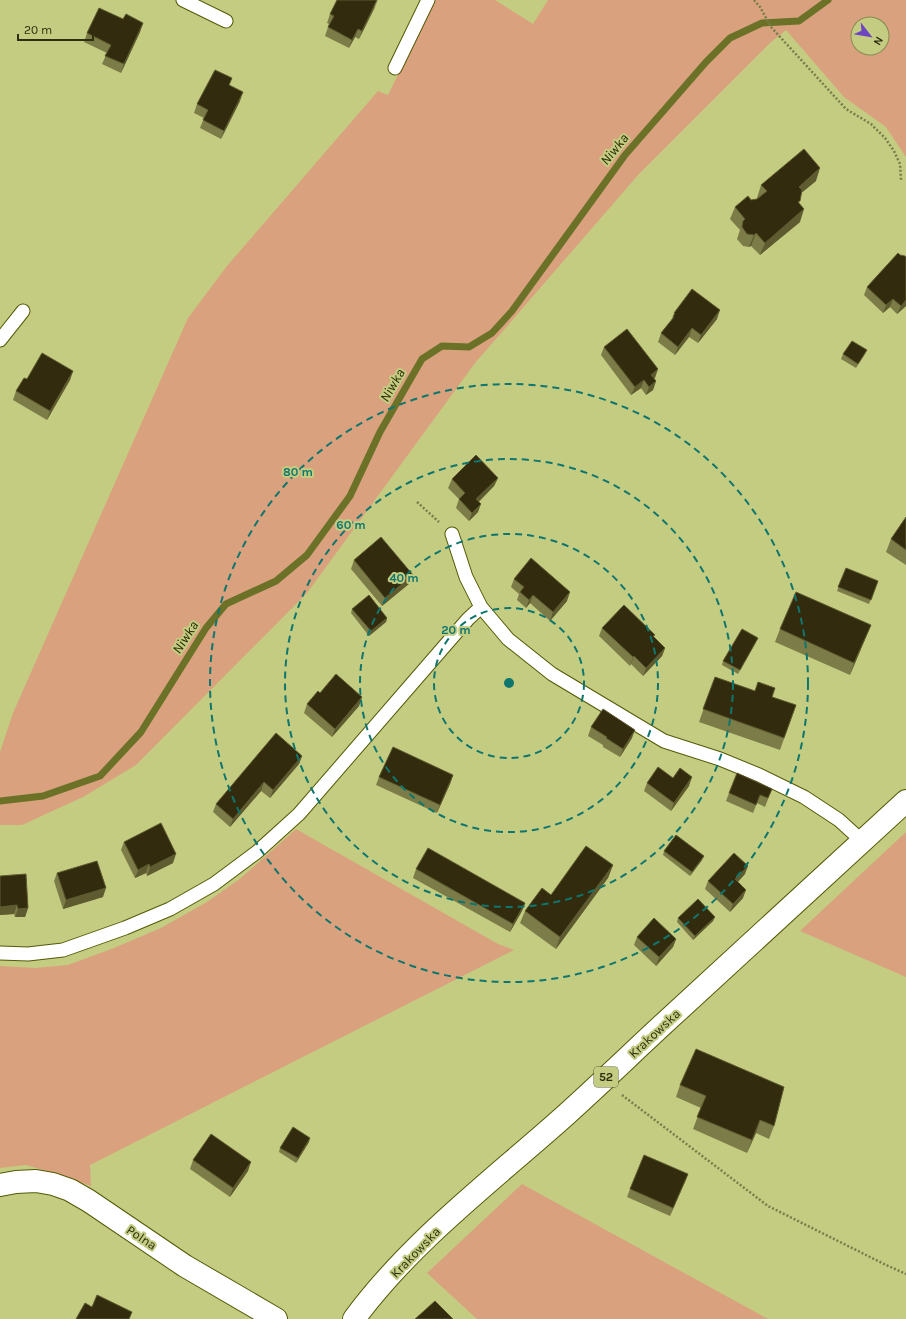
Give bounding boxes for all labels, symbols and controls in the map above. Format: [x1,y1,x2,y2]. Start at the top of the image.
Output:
scale bar [18,16,93,42]
north arrow [850,16,890,56]
text: 20 m [24,23,52,37]
text: N [871,34,886,48]
water label: Niwka [597,130,632,169]
water label: Niwka [376,366,409,405]
text: 80 m [283,465,313,479]
text: 60 m [336,518,366,532]
text: 40 m [389,571,419,585]
water label: Niwka [169,618,202,657]
text: 20 m [441,623,471,637]
centre of rings [502,676,516,690]
street label: Krakowska [625,1006,683,1061]
road number: 52 [594,1067,618,1087]
street label: Polna [124,1222,160,1253]
street label: Krakowska [387,1224,443,1281]

